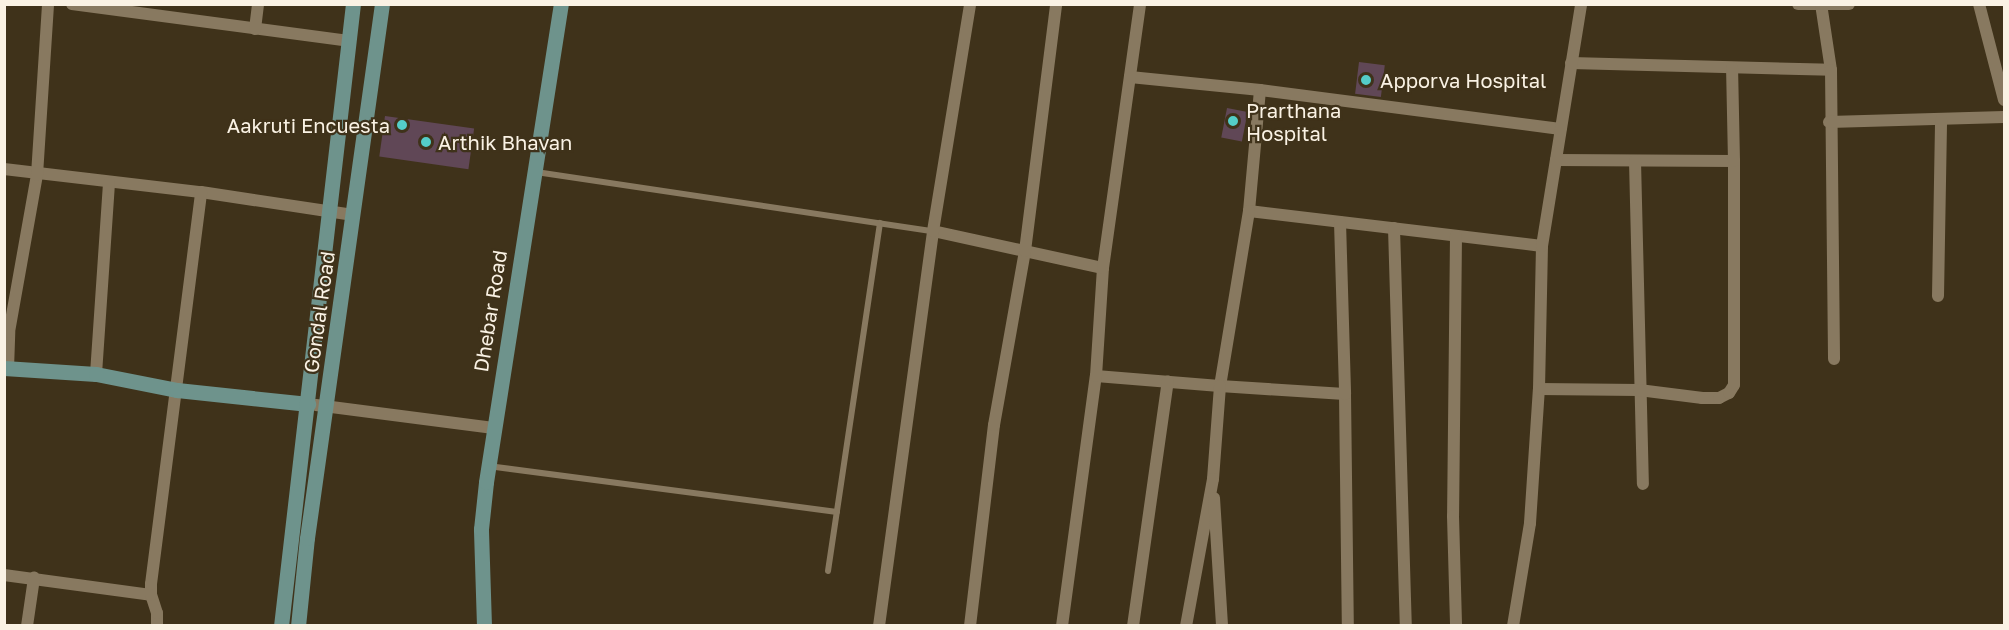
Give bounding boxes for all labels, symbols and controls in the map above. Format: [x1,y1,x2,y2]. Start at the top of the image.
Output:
place label: Apporva Hospital [1380,68,1546,92]
marker: Apporva Hospital [1357,71,1375,89]
place label: Prarthana Hospital [1246,98,1341,145]
marker: Prarthana Hospital [1224,112,1242,130]
place label: Aakruti Encuesta [227,113,390,137]
marker: Aakruti Encuesta [395,118,409,132]
place label: Arthik Bhavan [438,130,572,154]
marker: Arthik Bhavan [419,135,433,149]
street label: Dhebar Road [469,248,511,374]
street label: Gondal Road [299,250,339,374]

